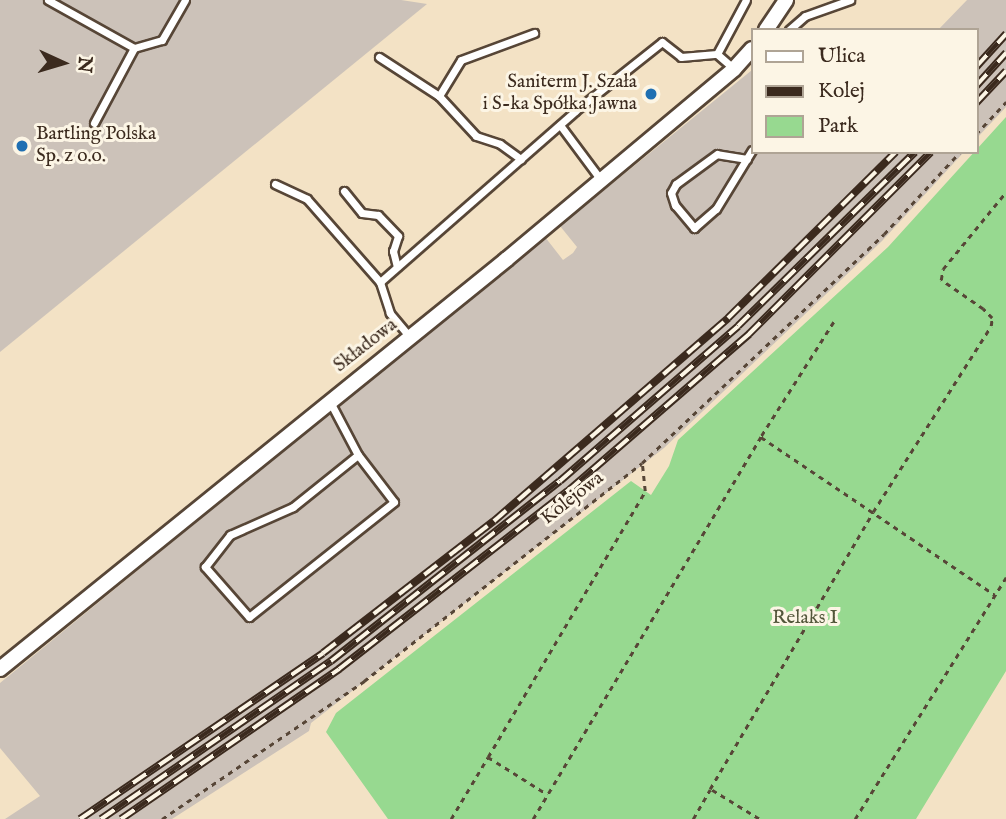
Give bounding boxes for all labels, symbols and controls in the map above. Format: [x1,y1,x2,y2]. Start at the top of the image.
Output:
north arrow [28,28,98,98]
legend [750,28,978,154]
text: Ulica [818,43,865,70]
text: N [71,55,96,74]
place label: Saniterm J. Szała i S-ka Spółka Jawna [483,72,637,116]
text: Kolej [818,78,865,105]
marker: Saniterm J. Szała i S-ka Spółka Jawna [643,86,659,102]
text: Park [818,113,858,140]
place label: Bartling Polska Sp. z o.o. [36,124,156,168]
marker: Bartling Polska Sp. z o.o. [14,138,30,154]
street label: Składowa [330,314,402,378]
street label: Kolejowa [537,468,609,530]
park label: Relaks I [772,608,838,630]

